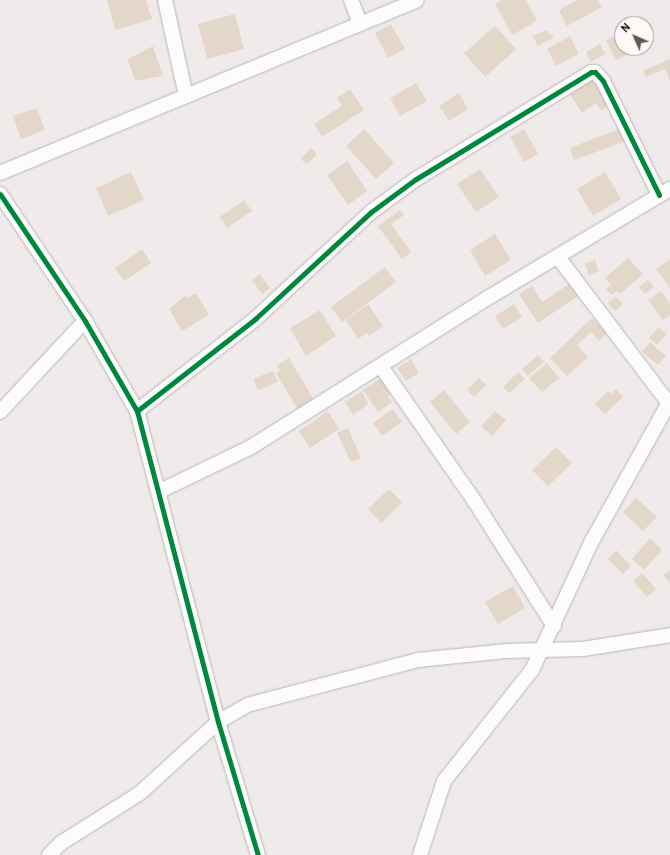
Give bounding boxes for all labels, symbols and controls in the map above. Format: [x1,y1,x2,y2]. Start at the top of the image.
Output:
north arrow [614,16,654,56]
text: N [618,20,634,36]

